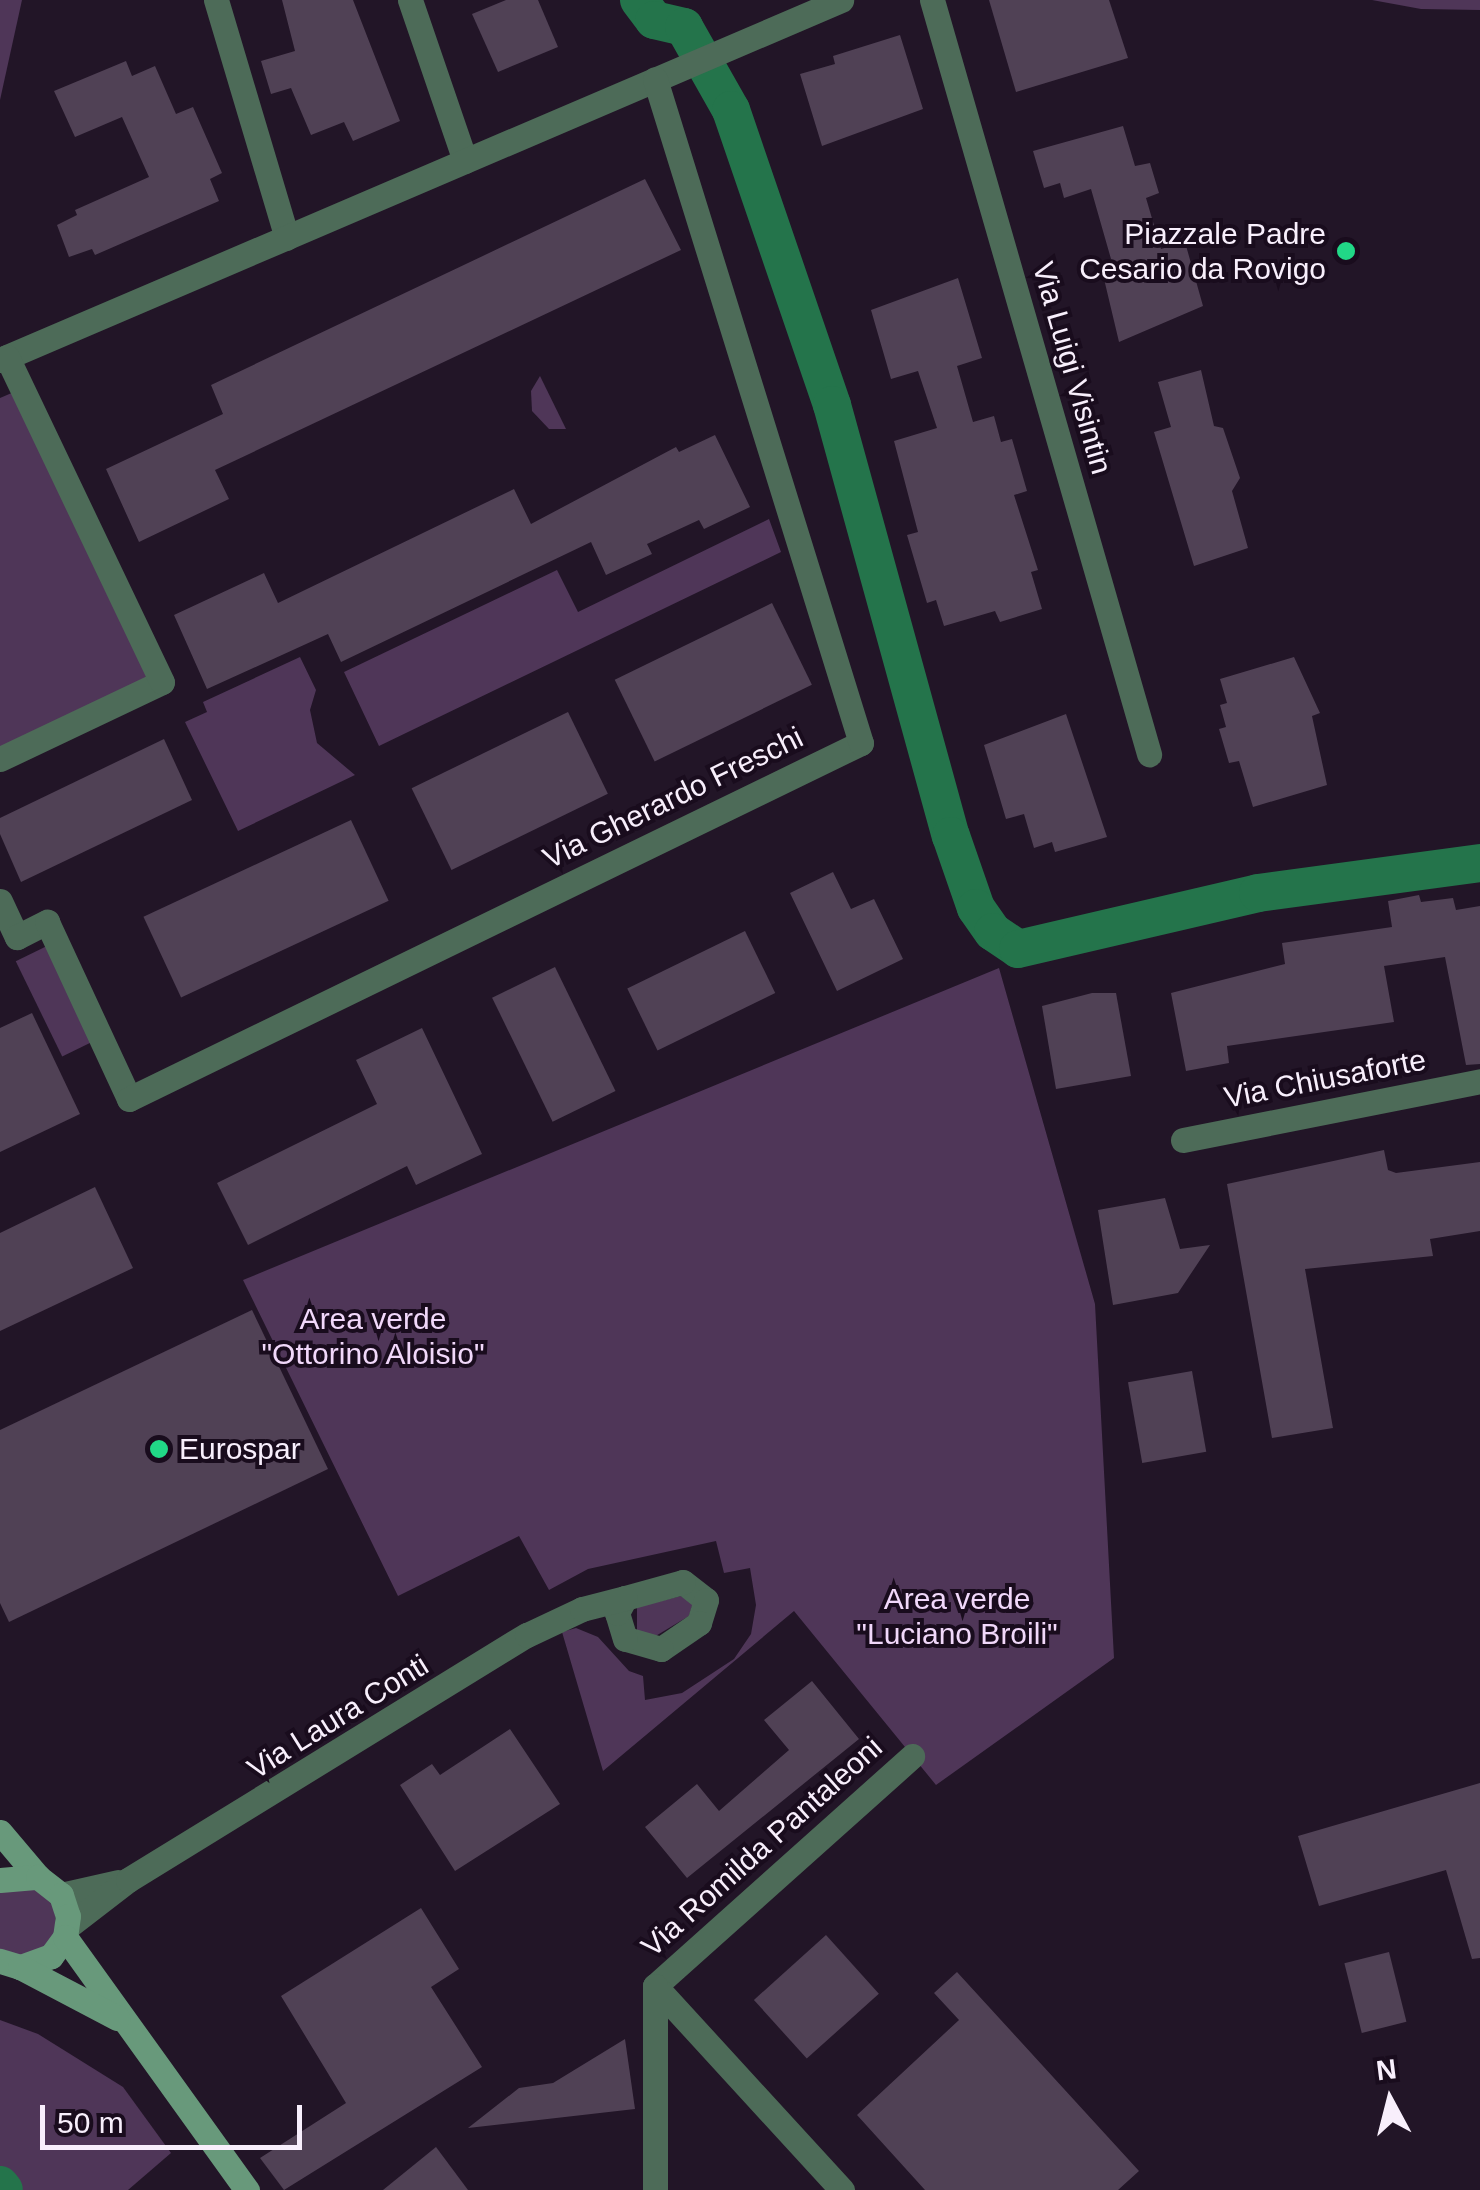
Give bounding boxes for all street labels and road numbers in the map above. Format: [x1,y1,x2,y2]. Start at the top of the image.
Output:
street label: Via Luigi Visintin [1025,258,1119,478]
street label: Via Gherardo Freschi [537,719,809,877]
street label: Via Chiusaforte [1221,1042,1429,1116]
street label: Via Laura Conti [241,1647,435,1787]
street label: Via Romilda Pantaleoni [634,1729,890,1965]

